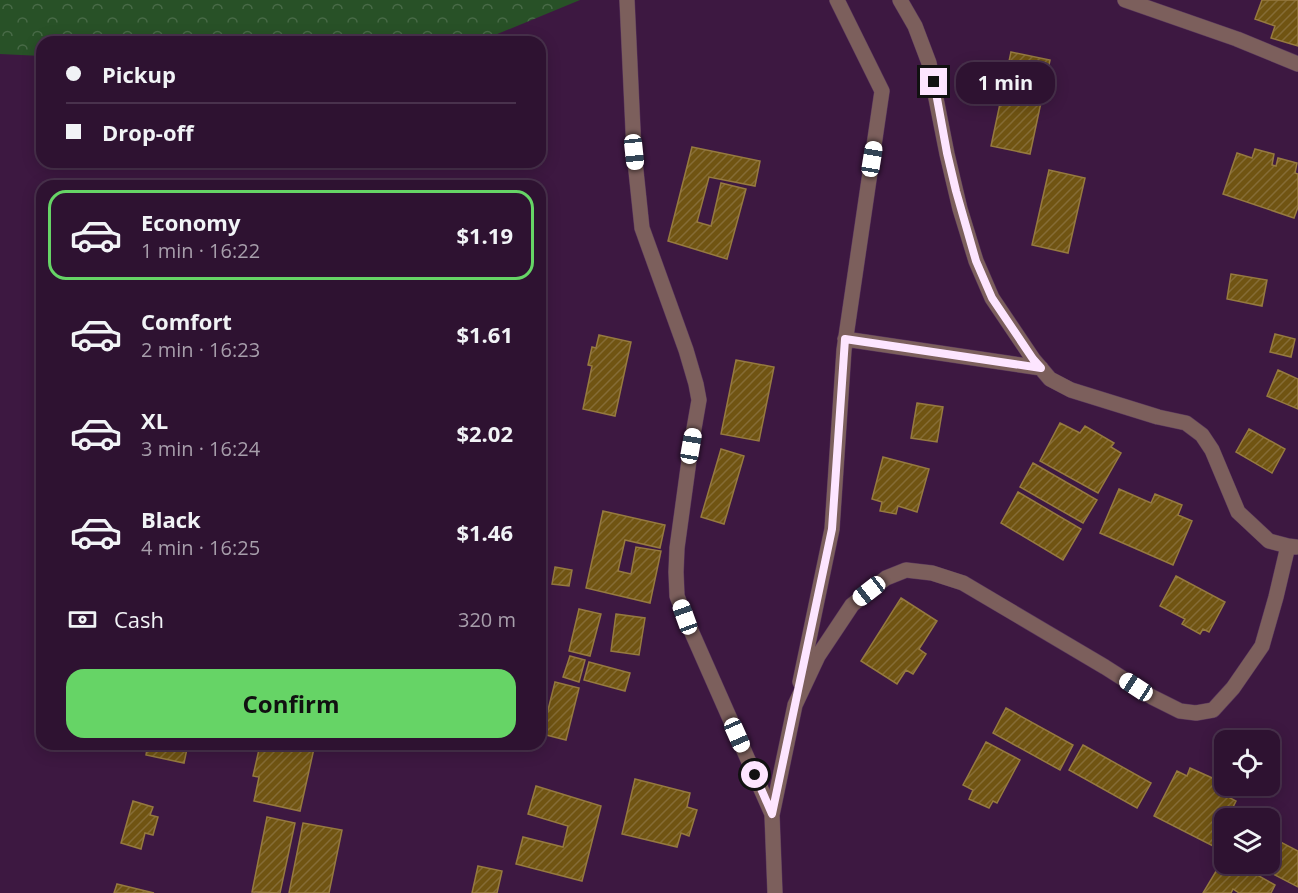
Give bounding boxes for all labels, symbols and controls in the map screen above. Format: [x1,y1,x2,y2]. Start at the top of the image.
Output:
text: Pickup [102,59,176,89]
callout: 1 min [955,61,1054,103]
route end [920,68,947,95]
text: 1 min [978,69,1033,96]
text: Drop-off [102,117,194,147]
car [623,133,645,171]
car [860,140,884,178]
text: Economy [141,207,240,237]
icon: car [69,208,123,262]
text: $1.19 [456,220,513,250]
text: 1 min · 16:22 [141,237,260,264]
text: Comfort [141,306,232,336]
icon: car [69,307,123,361]
text: $1.61 [456,319,513,349]
text: 2 min · 16:23 [141,336,260,363]
text: XL [141,405,168,435]
icon: car [69,406,123,460]
text: $2.02 [456,418,513,448]
car [679,427,703,465]
text: 3 min · 16:24 [141,435,260,462]
text: Black [141,504,201,534]
icon: car [69,505,123,559]
text: $1.46 [456,517,513,547]
text: 4 min · 16:25 [141,534,260,561]
car [849,573,889,609]
car [670,597,700,637]
icon: cash [66,603,99,636]
text: Cash [114,604,164,634]
text: 320 m [458,606,516,633]
button: Confirm [66,669,516,738]
car [1116,670,1156,704]
car [721,715,753,755]
map controls [1214,730,1280,874]
button: locate [1214,730,1280,796]
route start [741,761,768,788]
button: layers [1214,808,1280,874]

